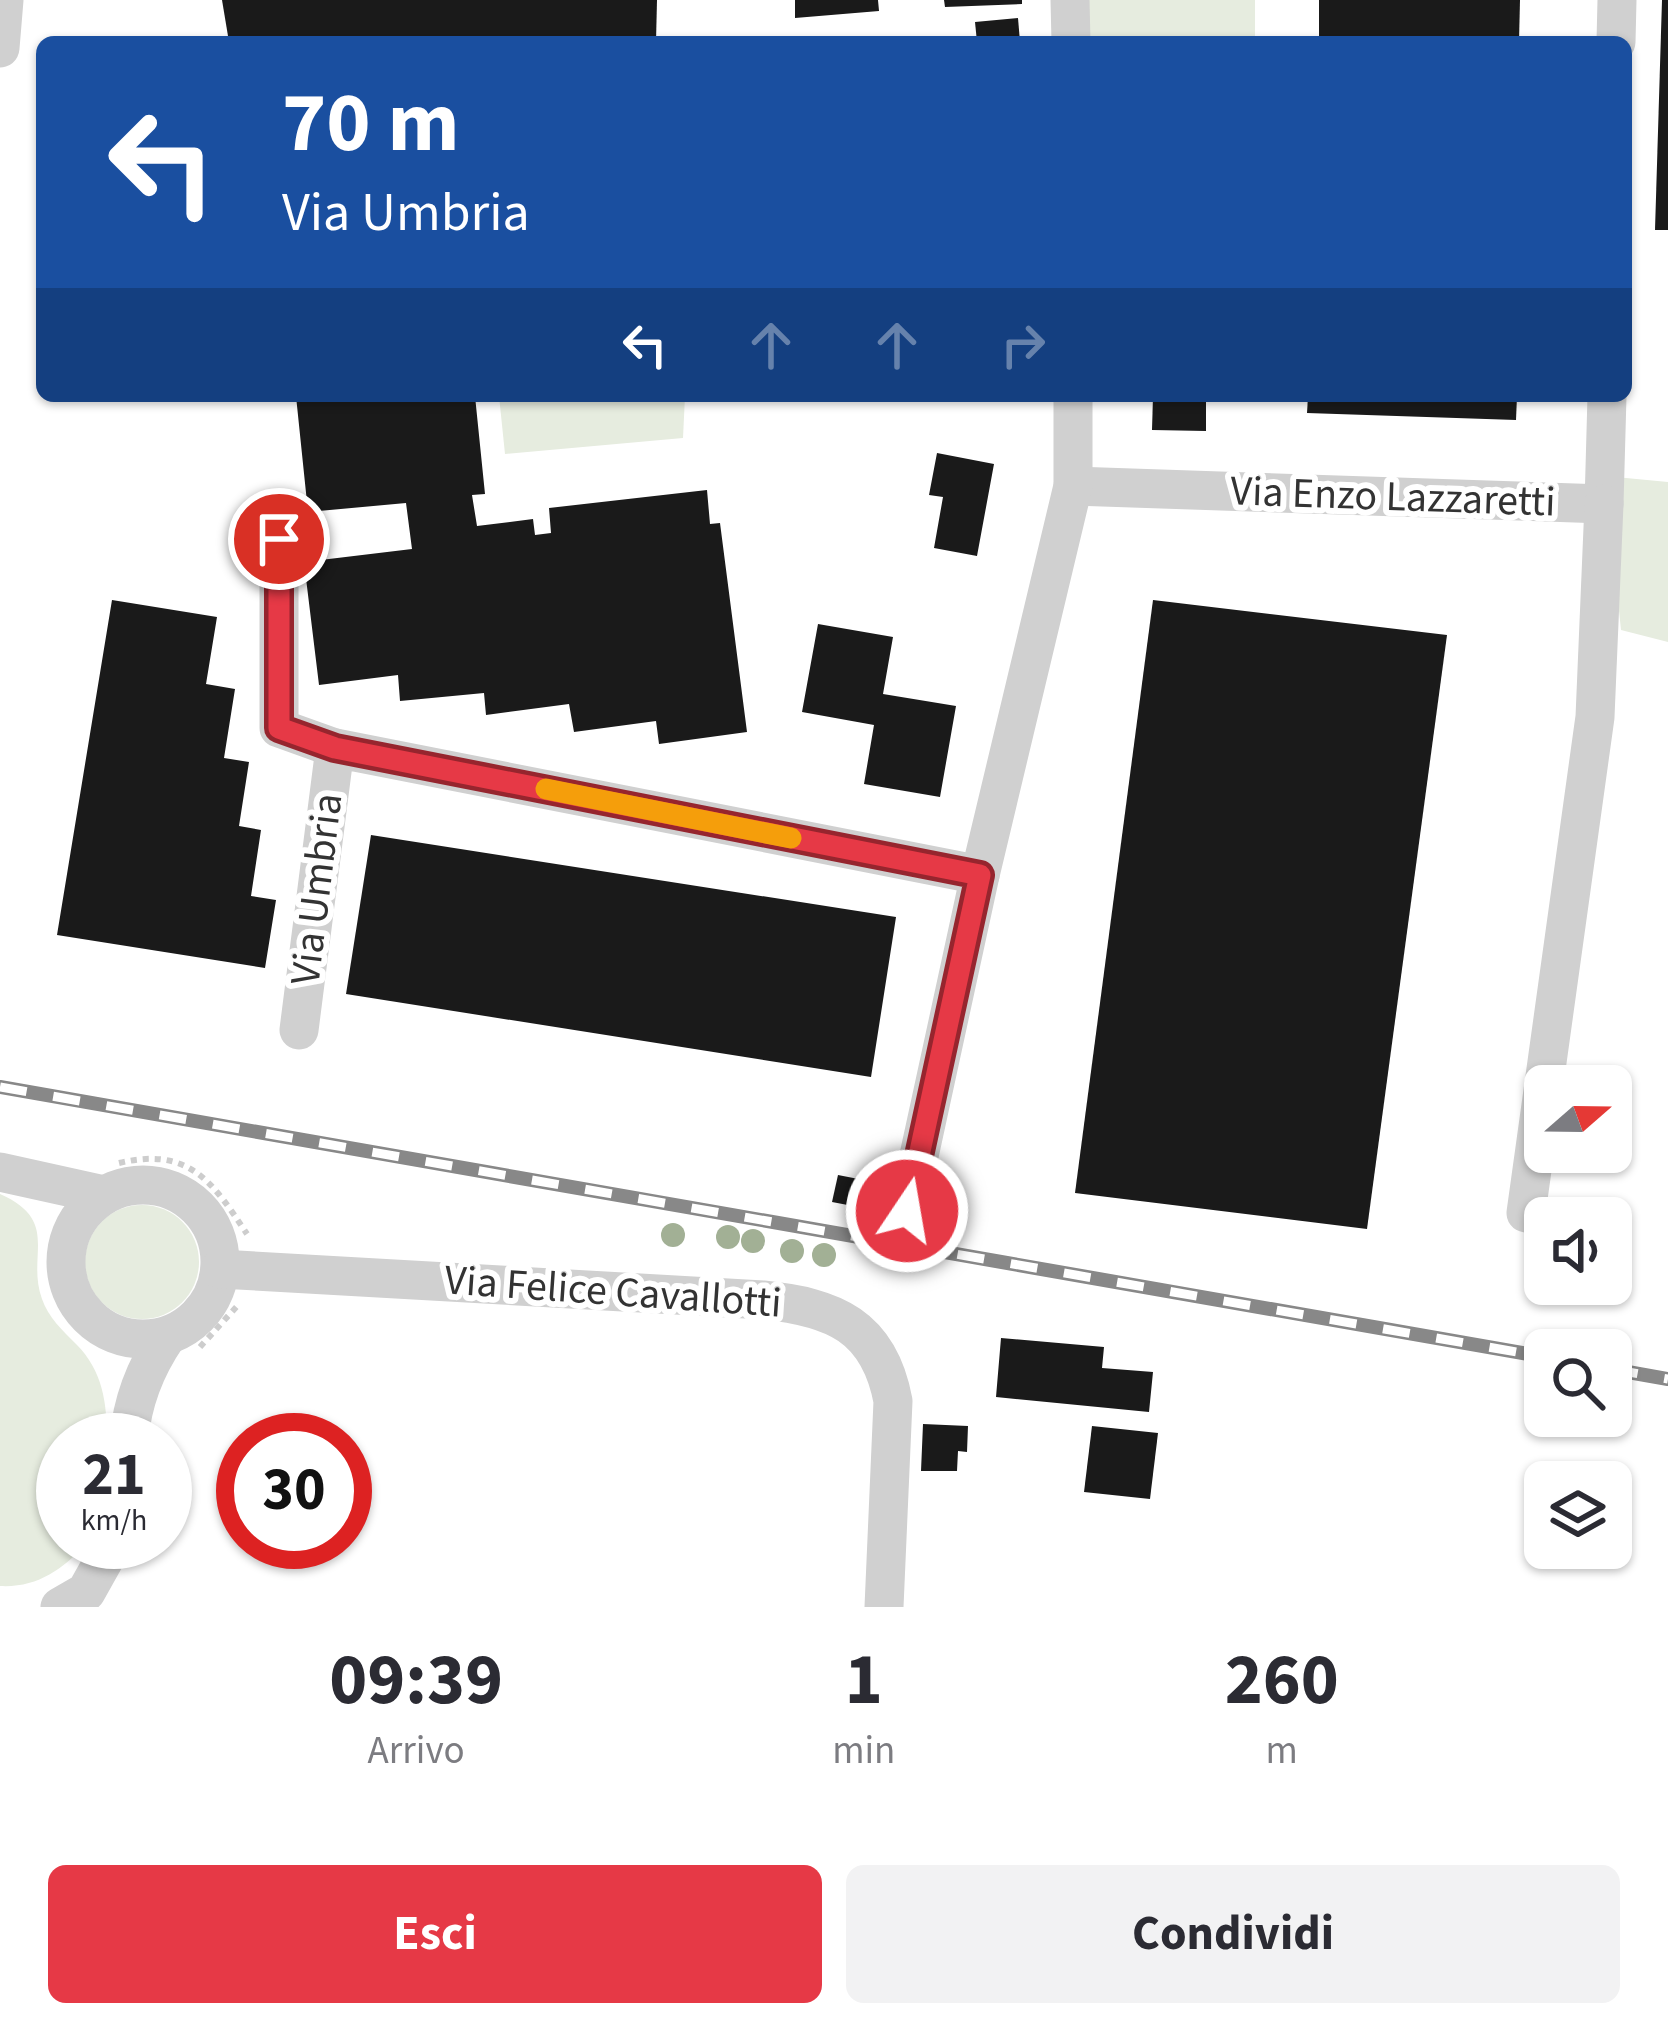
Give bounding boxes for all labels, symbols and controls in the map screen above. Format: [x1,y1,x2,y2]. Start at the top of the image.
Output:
text: 70 m [282,64,460,184]
icon: left [84,84,240,240]
text: Via Umbria [282,175,530,252]
icon: left [612,312,678,378]
icon: ahead [738,312,804,378]
icon: ahead [864,312,930,378]
icon: right [990,312,1056,378]
street label: Via Enzo Lazzaretti [1229,461,1557,533]
pin [228,488,330,590]
icon: arrive [246,506,312,572]
street label: Via Umbria [275,790,359,988]
north arrow [1524,1065,1632,1173]
map controls [1524,1065,1632,1569]
position arrow [844,1148,970,1274]
button: sound [1524,1197,1632,1305]
street label: Via Felice Cavallotti [443,1250,783,1334]
button: search [1524,1329,1632,1437]
speed limit sign: 30 [216,1413,372,1569]
text: 21 [82,1433,146,1518]
button: layers [1524,1461,1632,1569]
text: km/h [81,1499,147,1542]
text: 09:39 [329,1629,503,1732]
text: 1 [845,1629,883,1732]
text: 260 [1225,1629,1339,1732]
text: Arrivo [368,1723,465,1779]
text: min [832,1723,895,1779]
text: m [1266,1723,1298,1779]
button: Esci [48,1865,822,2003]
button: Condividi [846,1865,1620,2003]

